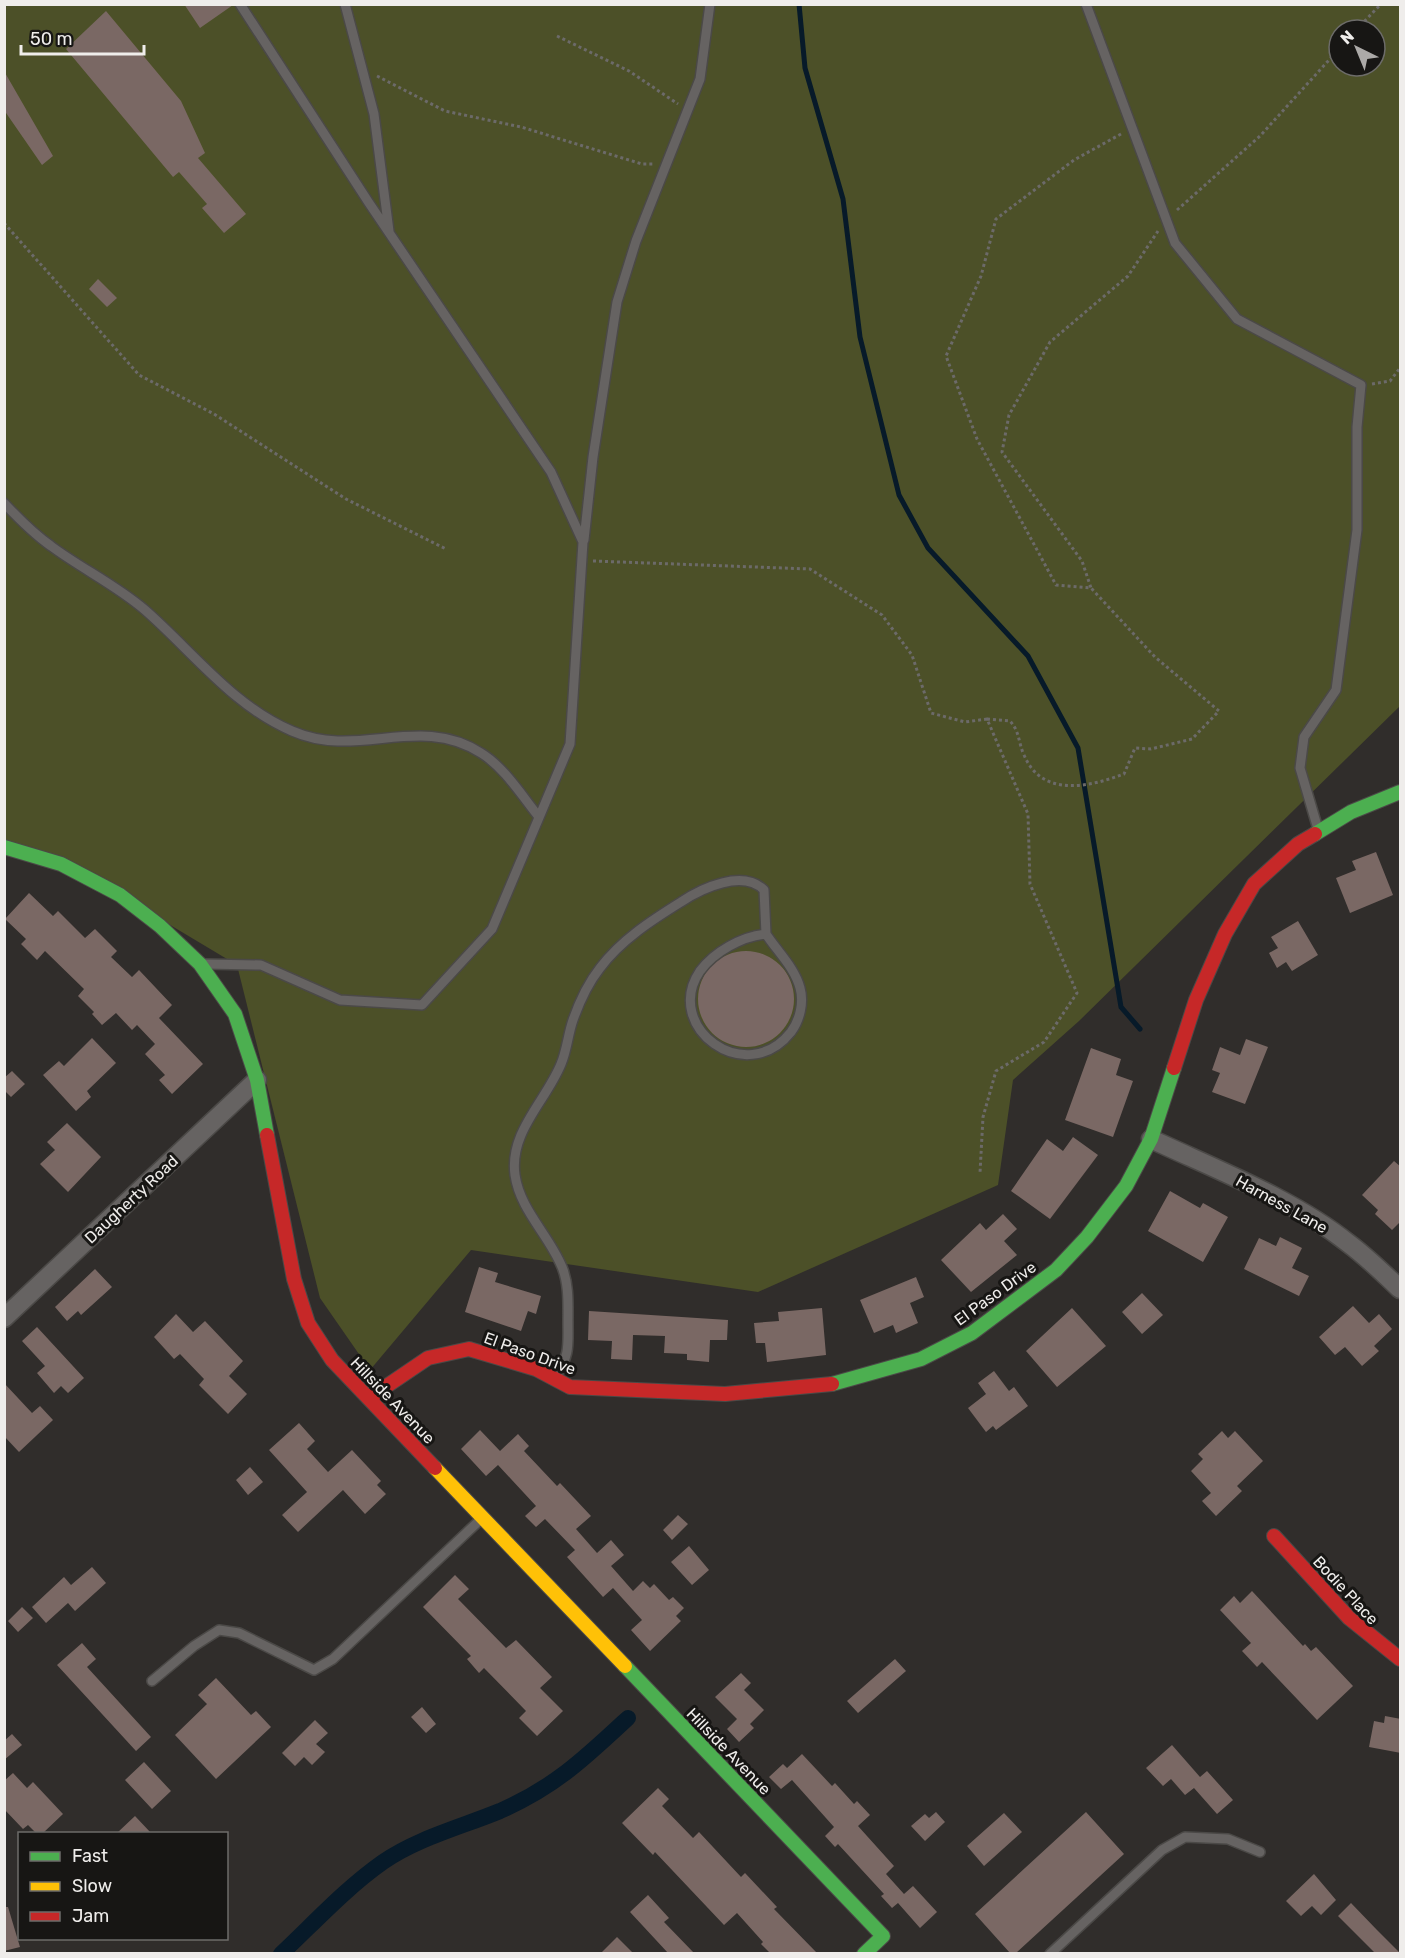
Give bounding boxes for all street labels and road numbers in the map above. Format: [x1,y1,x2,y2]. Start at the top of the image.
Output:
street label: Daugherty Road [81,1151,182,1247]
street label: Harness Lane [1233,1171,1331,1237]
street label: El Paso Drive [951,1257,1040,1329]
street label: El Paso Drive [481,1328,578,1379]
street label: Hillside Avenue [347,1353,439,1448]
street label: Bodie Place [1309,1552,1382,1629]
street label: Hillside Avenue [683,1704,775,1799]

